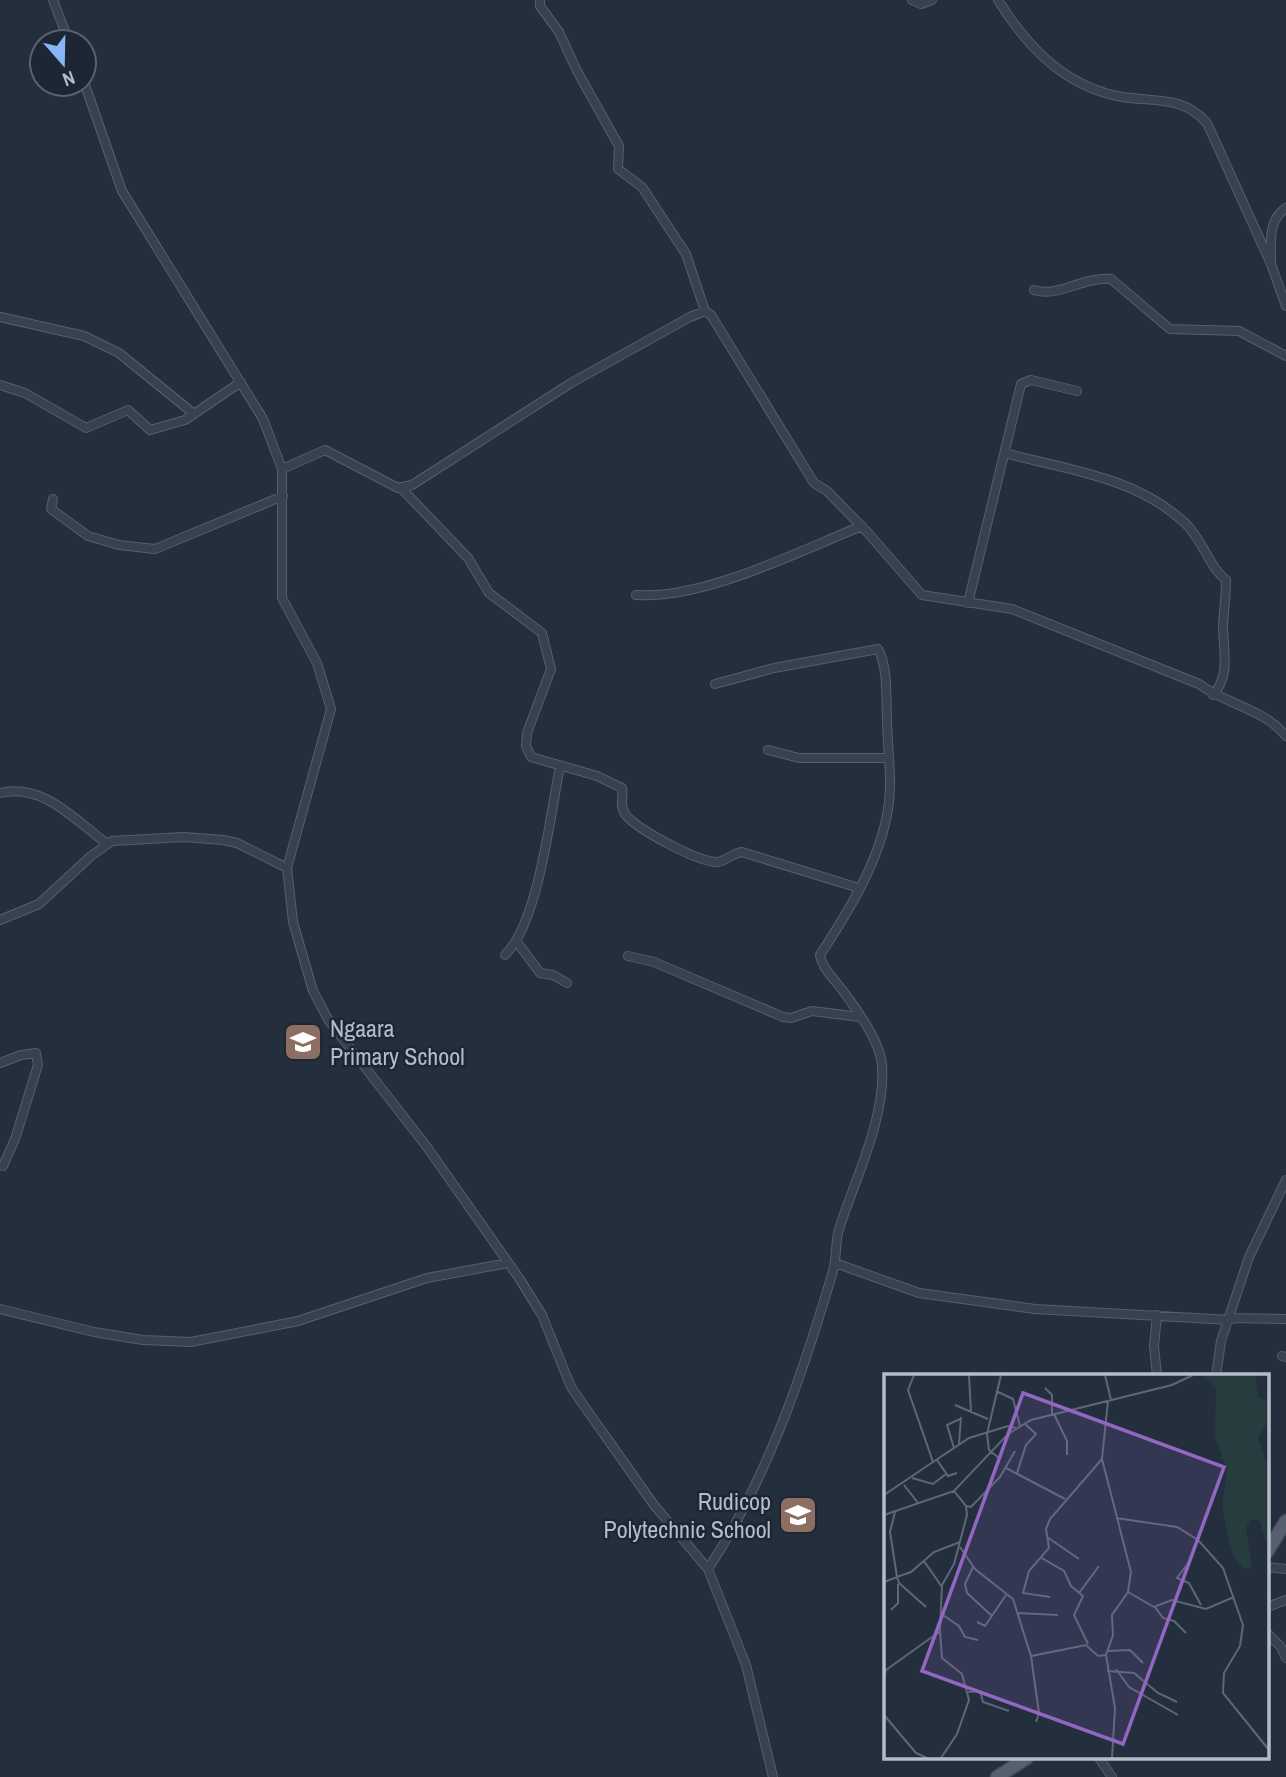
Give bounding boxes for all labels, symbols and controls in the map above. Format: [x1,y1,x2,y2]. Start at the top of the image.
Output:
north arrow [28,28,98,98]
text: N [59,65,79,93]
place label: Ngaara Primary School [330,1012,465,1072]
school or university icon: Ngaara Primary School [282,1021,324,1063]
inset map [884,1374,1268,1760]
place label: Rudicop Polytechnic School [604,1485,771,1545]
school or university icon: Rudicop Polytechnic School [777,1494,819,1536]

